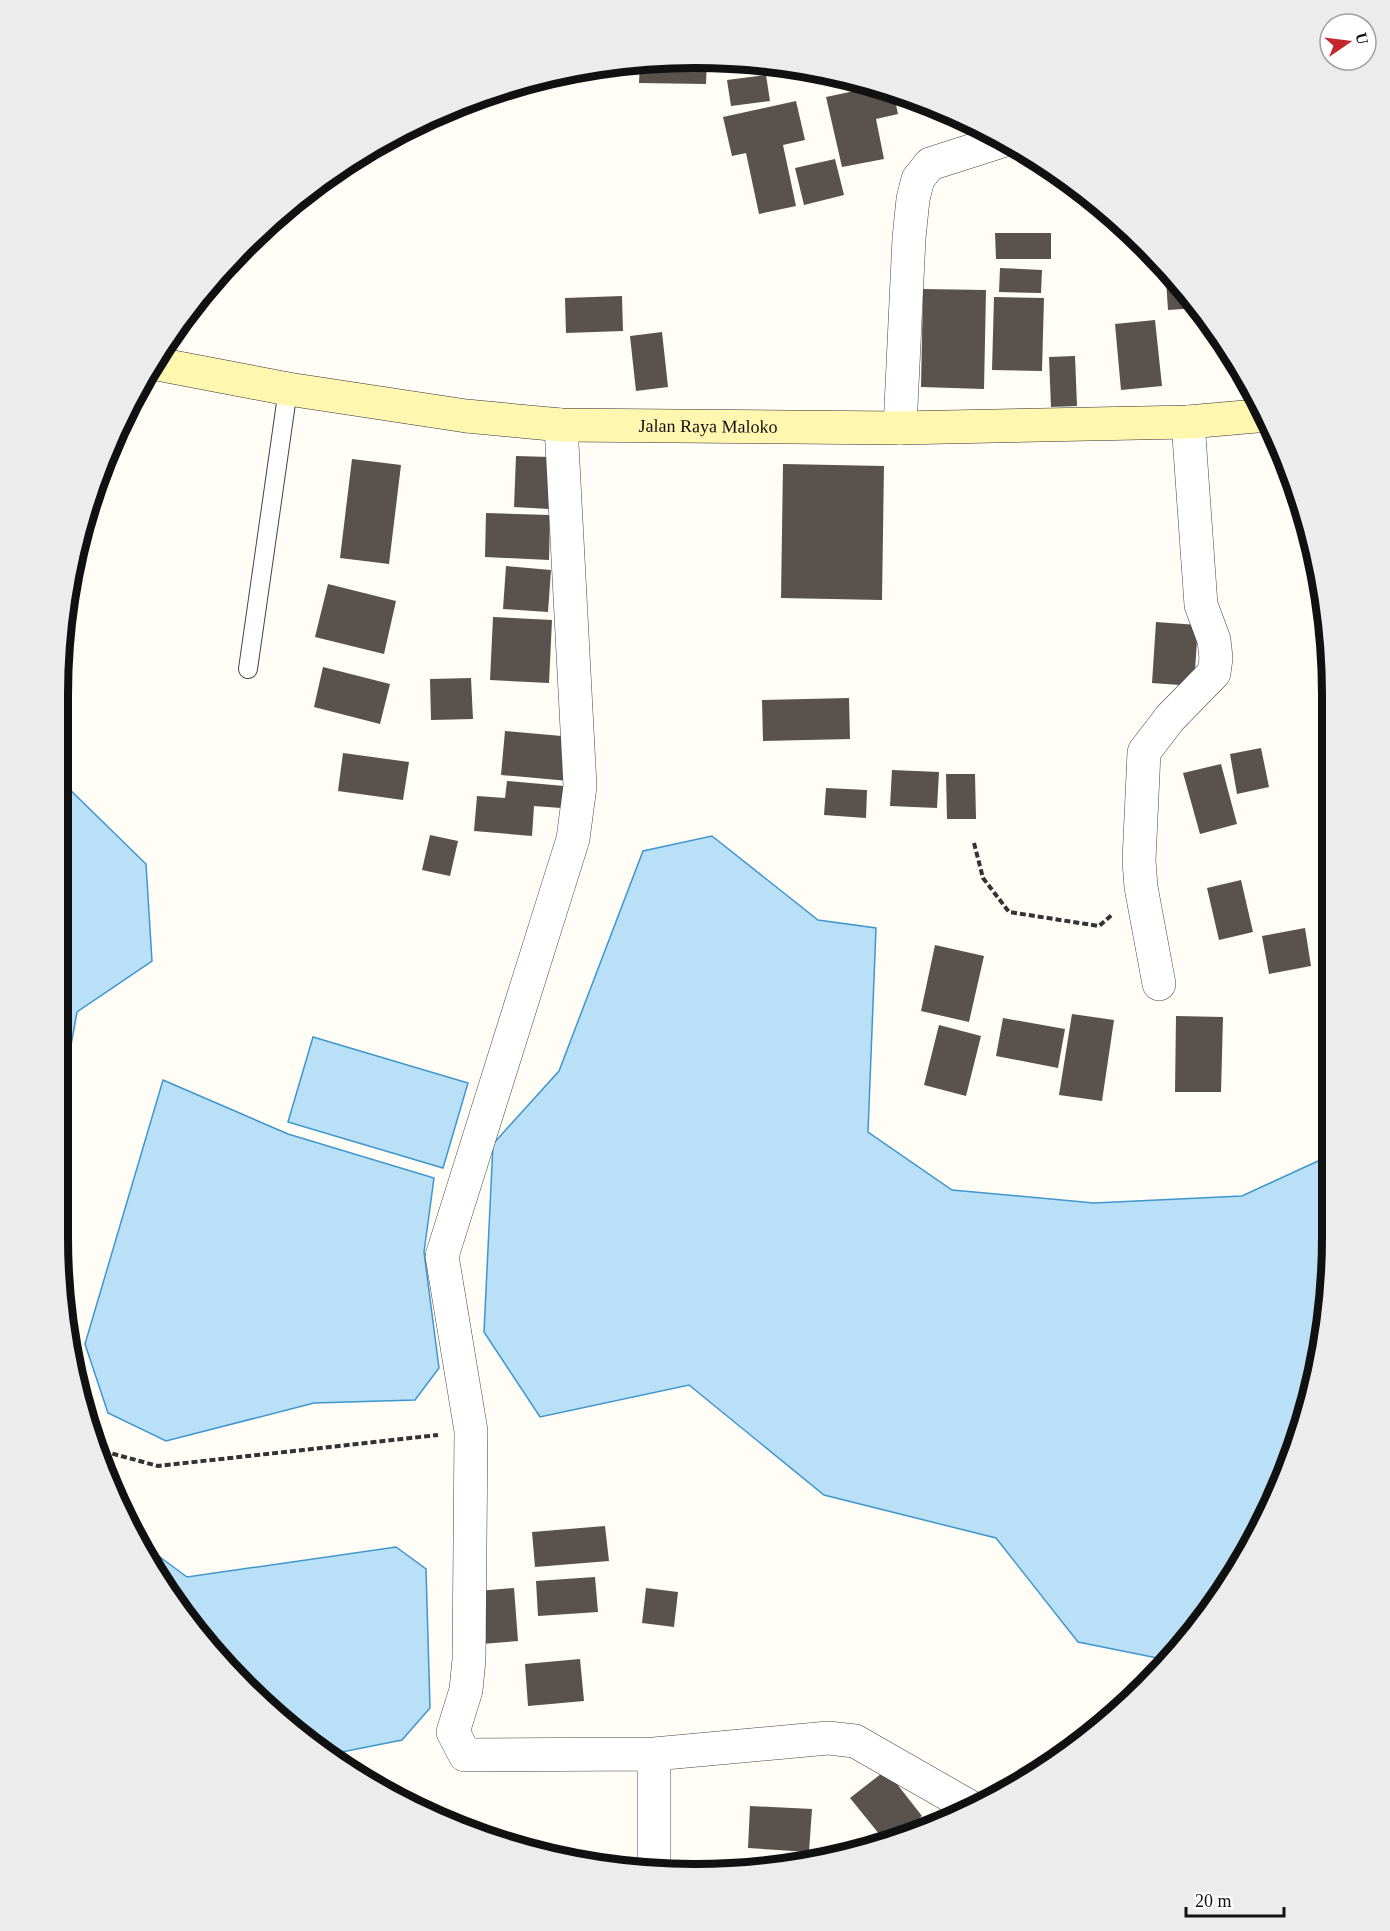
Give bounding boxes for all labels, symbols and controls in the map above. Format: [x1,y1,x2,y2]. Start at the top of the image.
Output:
north arrow [1318,12,1378,72]
text: U [1352,31,1372,47]
street label: Jalan Raya Maloko [638,416,778,437]
scale bar [1186,1880,1284,1918]
text: 20 m [1195,1891,1232,1911]

